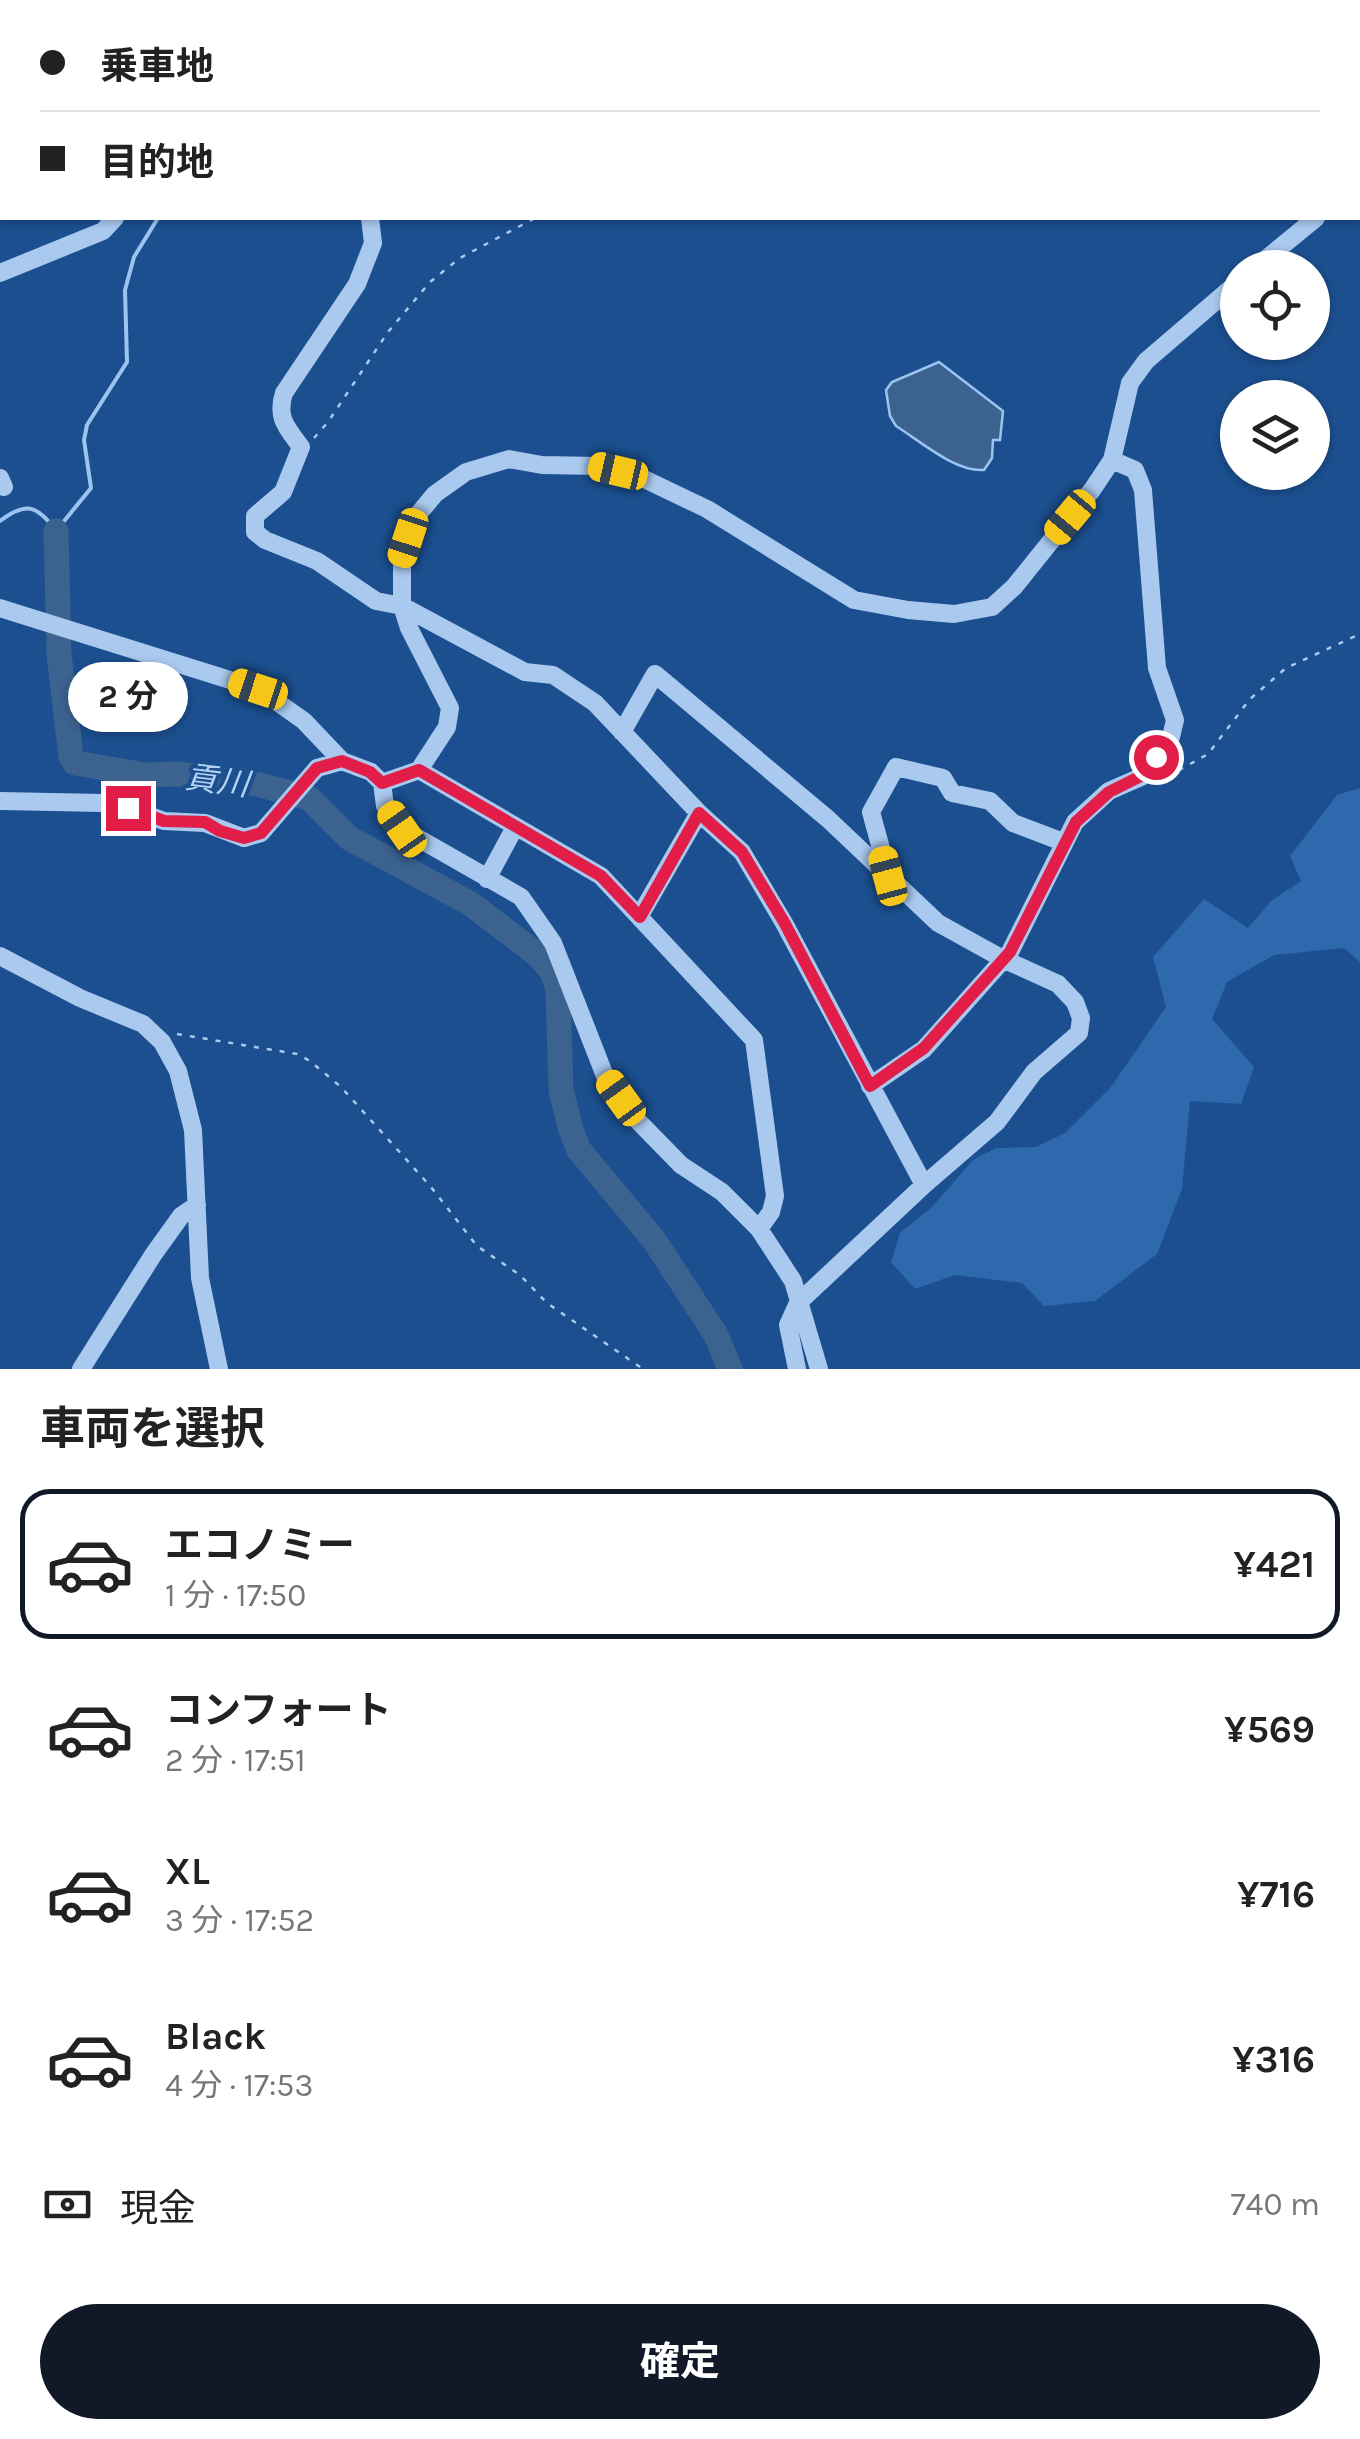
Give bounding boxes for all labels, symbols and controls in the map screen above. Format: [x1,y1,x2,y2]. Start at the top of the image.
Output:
text: 乗車地 [100,44,214,89]
text: 目的地 [100,140,214,185]
map controls [1220,250,1330,490]
button: locate [1220,250,1330,360]
button: layers [1220,380,1330,490]
car [585,450,651,492]
car [1039,484,1101,550]
car [384,505,432,571]
callout: 2 分 [68,663,188,733]
car [225,665,291,713]
text: 2 分 [98,678,158,715]
route start [1134,735,1179,780]
water label: 貢川 [183,759,254,804]
route end [106,786,151,831]
car [373,796,431,862]
car [866,843,910,909]
car [591,1065,651,1131]
text: 車両を選択 [40,1403,265,1455]
icon: car [45,1519,135,1609]
text: エコノミー [165,1523,355,1568]
text: ¥421 [1234,1542,1315,1587]
text: 1 分 · 17:50 [165,1577,306,1614]
icon: car [45,1684,135,1774]
text: コンフォート [165,1688,392,1733]
text: ¥569 [1224,1707,1315,1752]
text: 2 分 · 17:51 [165,1742,306,1779]
icon: car [45,1849,135,1939]
text: XL [165,1849,210,1894]
text: ¥716 [1237,1872,1315,1917]
text: 3 分 · 17:52 [165,1902,314,1939]
icon: car [45,2014,135,2104]
text: Black [165,2014,266,2059]
text: ¥316 [1232,2037,1315,2082]
text: 4 分 · 17:53 [165,2067,313,2104]
icon: cash [40,2177,95,2232]
text: 現金 [120,2186,196,2231]
text: 740 m [1231,2186,1320,2223]
button: 確定 [40,2304,1320,2419]

